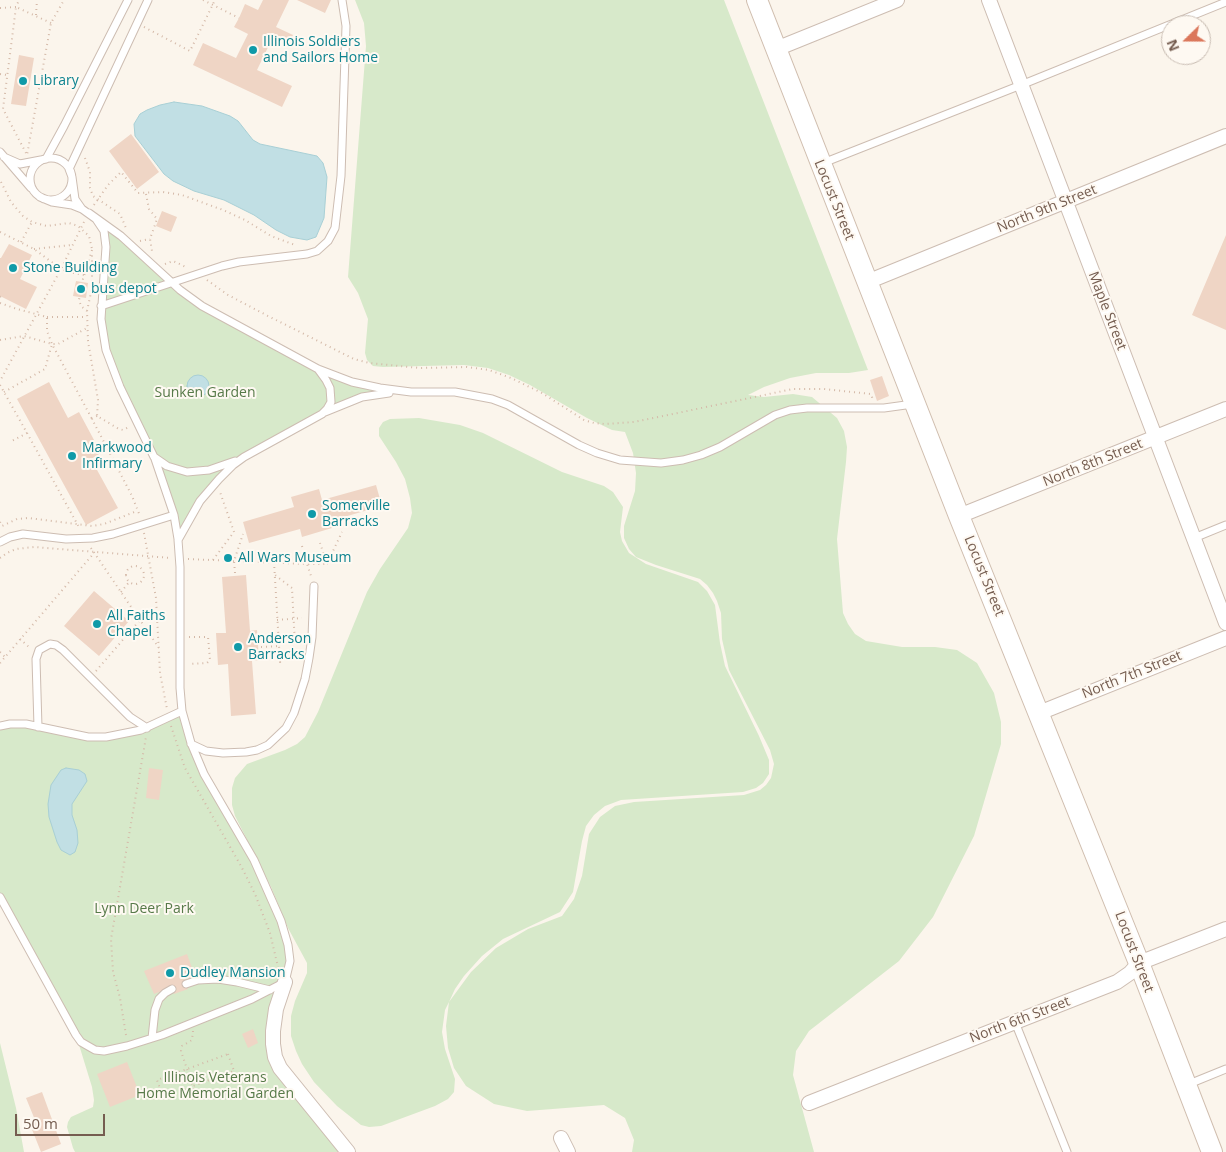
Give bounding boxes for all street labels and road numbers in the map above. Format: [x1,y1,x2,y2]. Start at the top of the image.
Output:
street label: Locust Street [810,157,858,243]
street label: North 9th Street [995,181,1099,237]
street label: Maple Street [1084,269,1130,353]
street label: North 8th Street [1041,435,1145,491]
street label: Locust Street [960,533,1008,619]
street label: North 7th Street [1080,647,1184,703]
street label: Locust Street [1111,909,1157,995]
street label: North 6th Street [967,993,1073,1047]

